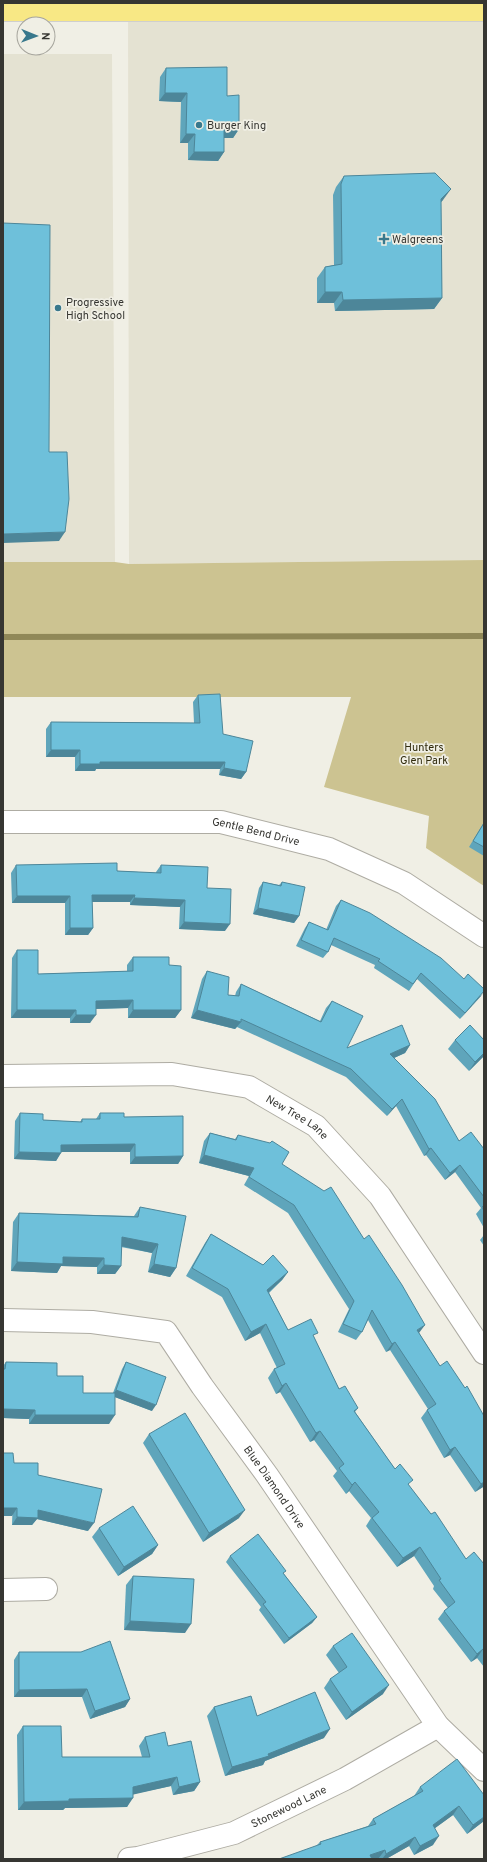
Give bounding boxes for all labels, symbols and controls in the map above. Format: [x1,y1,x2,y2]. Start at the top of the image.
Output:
north arrow [16,16,56,56]
text: N [38,32,52,40]
place label: Burger King [207,119,266,133]
marker: Burger King [194,120,204,130]
place label: Walgreens [392,233,443,247]
marker: Walgreens [379,234,389,244]
place label: Progressive High School [66,296,125,323]
marker: Progressive High School [53,303,63,313]
park label: Hunters Glen Park [400,741,448,768]
street label: Gentle Bend Drive [212,816,301,849]
street label: New Tree Lane [263,1092,331,1143]
street label: Blue Diamond Drive [240,1443,308,1532]
street label: Stonewood Lane [249,1783,329,1832]

